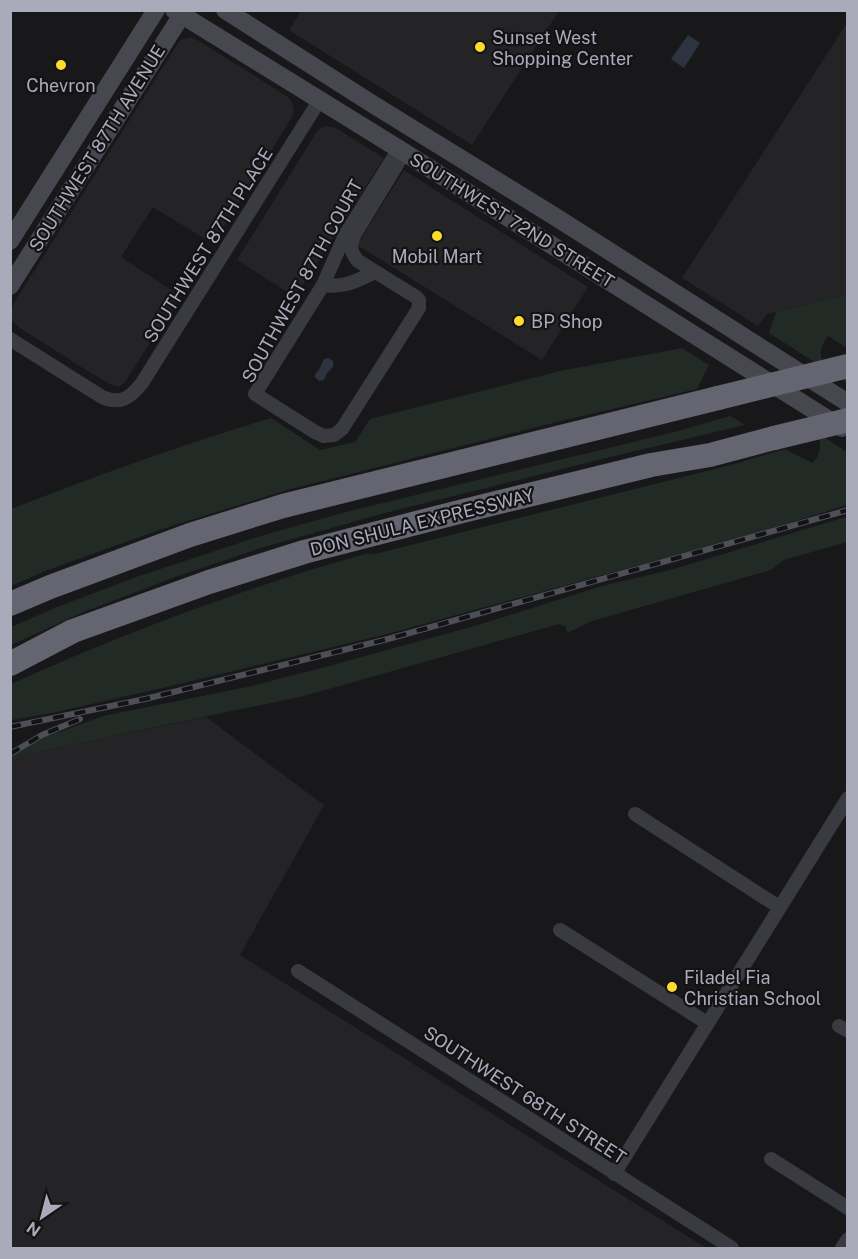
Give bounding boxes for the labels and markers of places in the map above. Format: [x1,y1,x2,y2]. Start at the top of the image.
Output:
place label: Sunset West Shopping Center [492,27,633,69]
marker: Sunset West Shopping Center [473,40,487,54]
marker: Chevron [54,58,68,72]
place label: Chevron [26,75,96,96]
marker: Mobil Mart [430,229,444,243]
place label: Mobil Mart [392,246,482,267]
place label: BP Shop [531,311,602,332]
marker: BP Shop [512,314,526,328]
place label: Filadel Fia Christian School [684,967,821,1009]
marker: Filadel Fia Christian School [665,980,679,994]

